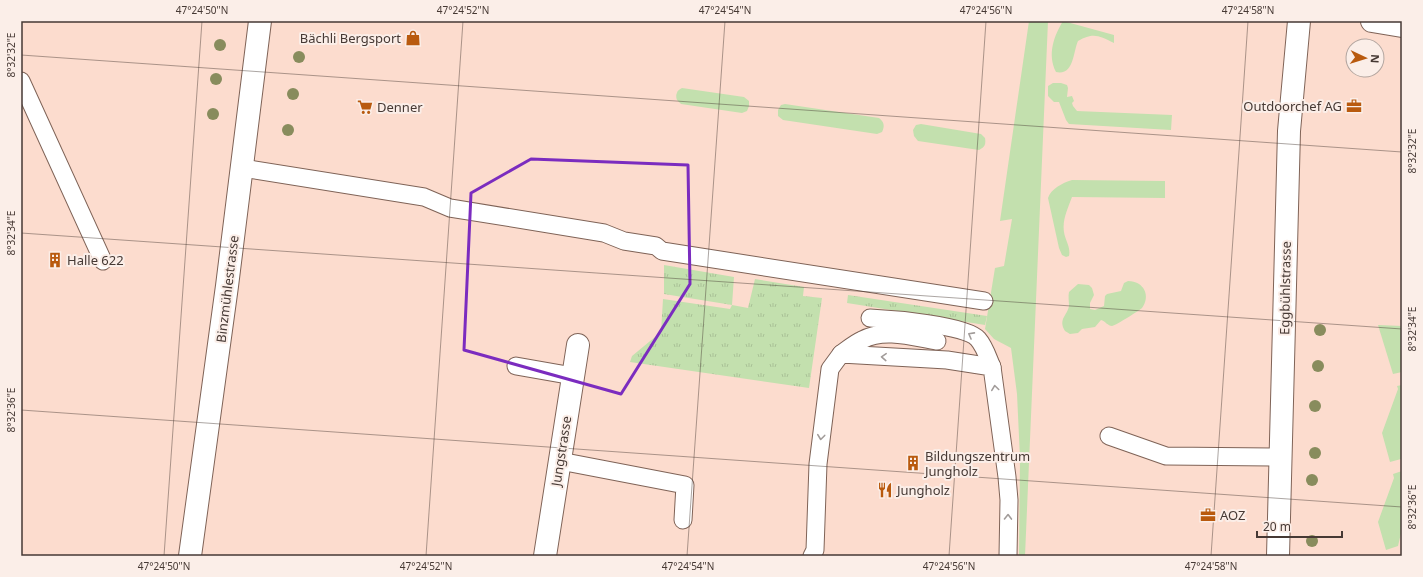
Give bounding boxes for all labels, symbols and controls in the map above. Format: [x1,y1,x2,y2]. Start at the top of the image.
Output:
text: 47°24'50"N [176,3,228,17]
text: 47°24'52"N [437,3,489,17]
text: 47°24'54"N [699,3,751,17]
text: 47°24'56"N [960,3,1012,17]
text: 47°24'58"N [1222,3,1274,17]
place label: Bächli Bergsport [300,29,401,47]
shop icon: Bächli Bergsport [404,29,422,47]
text: 8°32'32"E [4,33,18,77]
north arrow [1345,38,1385,78]
text: N [1368,54,1383,64]
place label: Outdoorchef AG [1243,97,1342,115]
office icon: Outdoorchef AG [1345,97,1363,115]
supermarket icon: Denner [356,98,374,116]
place label: Denner [377,98,423,116]
text: 8°32'32"E [1405,129,1419,173]
text: 8°32'34"E [4,211,18,255]
street label: Binzmühlestrasse [211,234,243,344]
street label: Eggbühlstrasse [1275,241,1295,335]
building icon: Halle 622 [46,251,64,269]
place label: Halle 622 [67,251,124,269]
text: 8°32'34"E [1405,307,1419,351]
one-way arrow [968,332,976,340]
one-way arrow [881,352,887,361]
one-way arrow [991,385,1000,391]
text: 8°32'36"E [4,388,18,432]
street label: Jungstrasse [546,415,575,489]
one-way arrow [817,434,826,440]
place label: Bildungszentrum Jungholz [923,447,1030,480]
building icon: Bildungszentrum Jungholz [904,454,922,472]
restaurant icon: Jungholz [876,481,894,499]
place label: Jungholz [895,481,950,499]
text: 8°32'36"E [1405,485,1419,529]
office icon: AOZ [1199,506,1217,524]
place label: AOZ [1220,506,1246,524]
scale bar [1257,513,1342,539]
one-way arrow [1004,514,1013,520]
text: 20 m [1263,518,1291,535]
text: 47°24'50"N [138,559,190,573]
text: 47°24'52"N [400,559,452,573]
text: 47°24'54"N [662,559,714,573]
text: 47°24'56"N [923,559,975,573]
text: 47°24'58"N [1185,559,1237,573]

